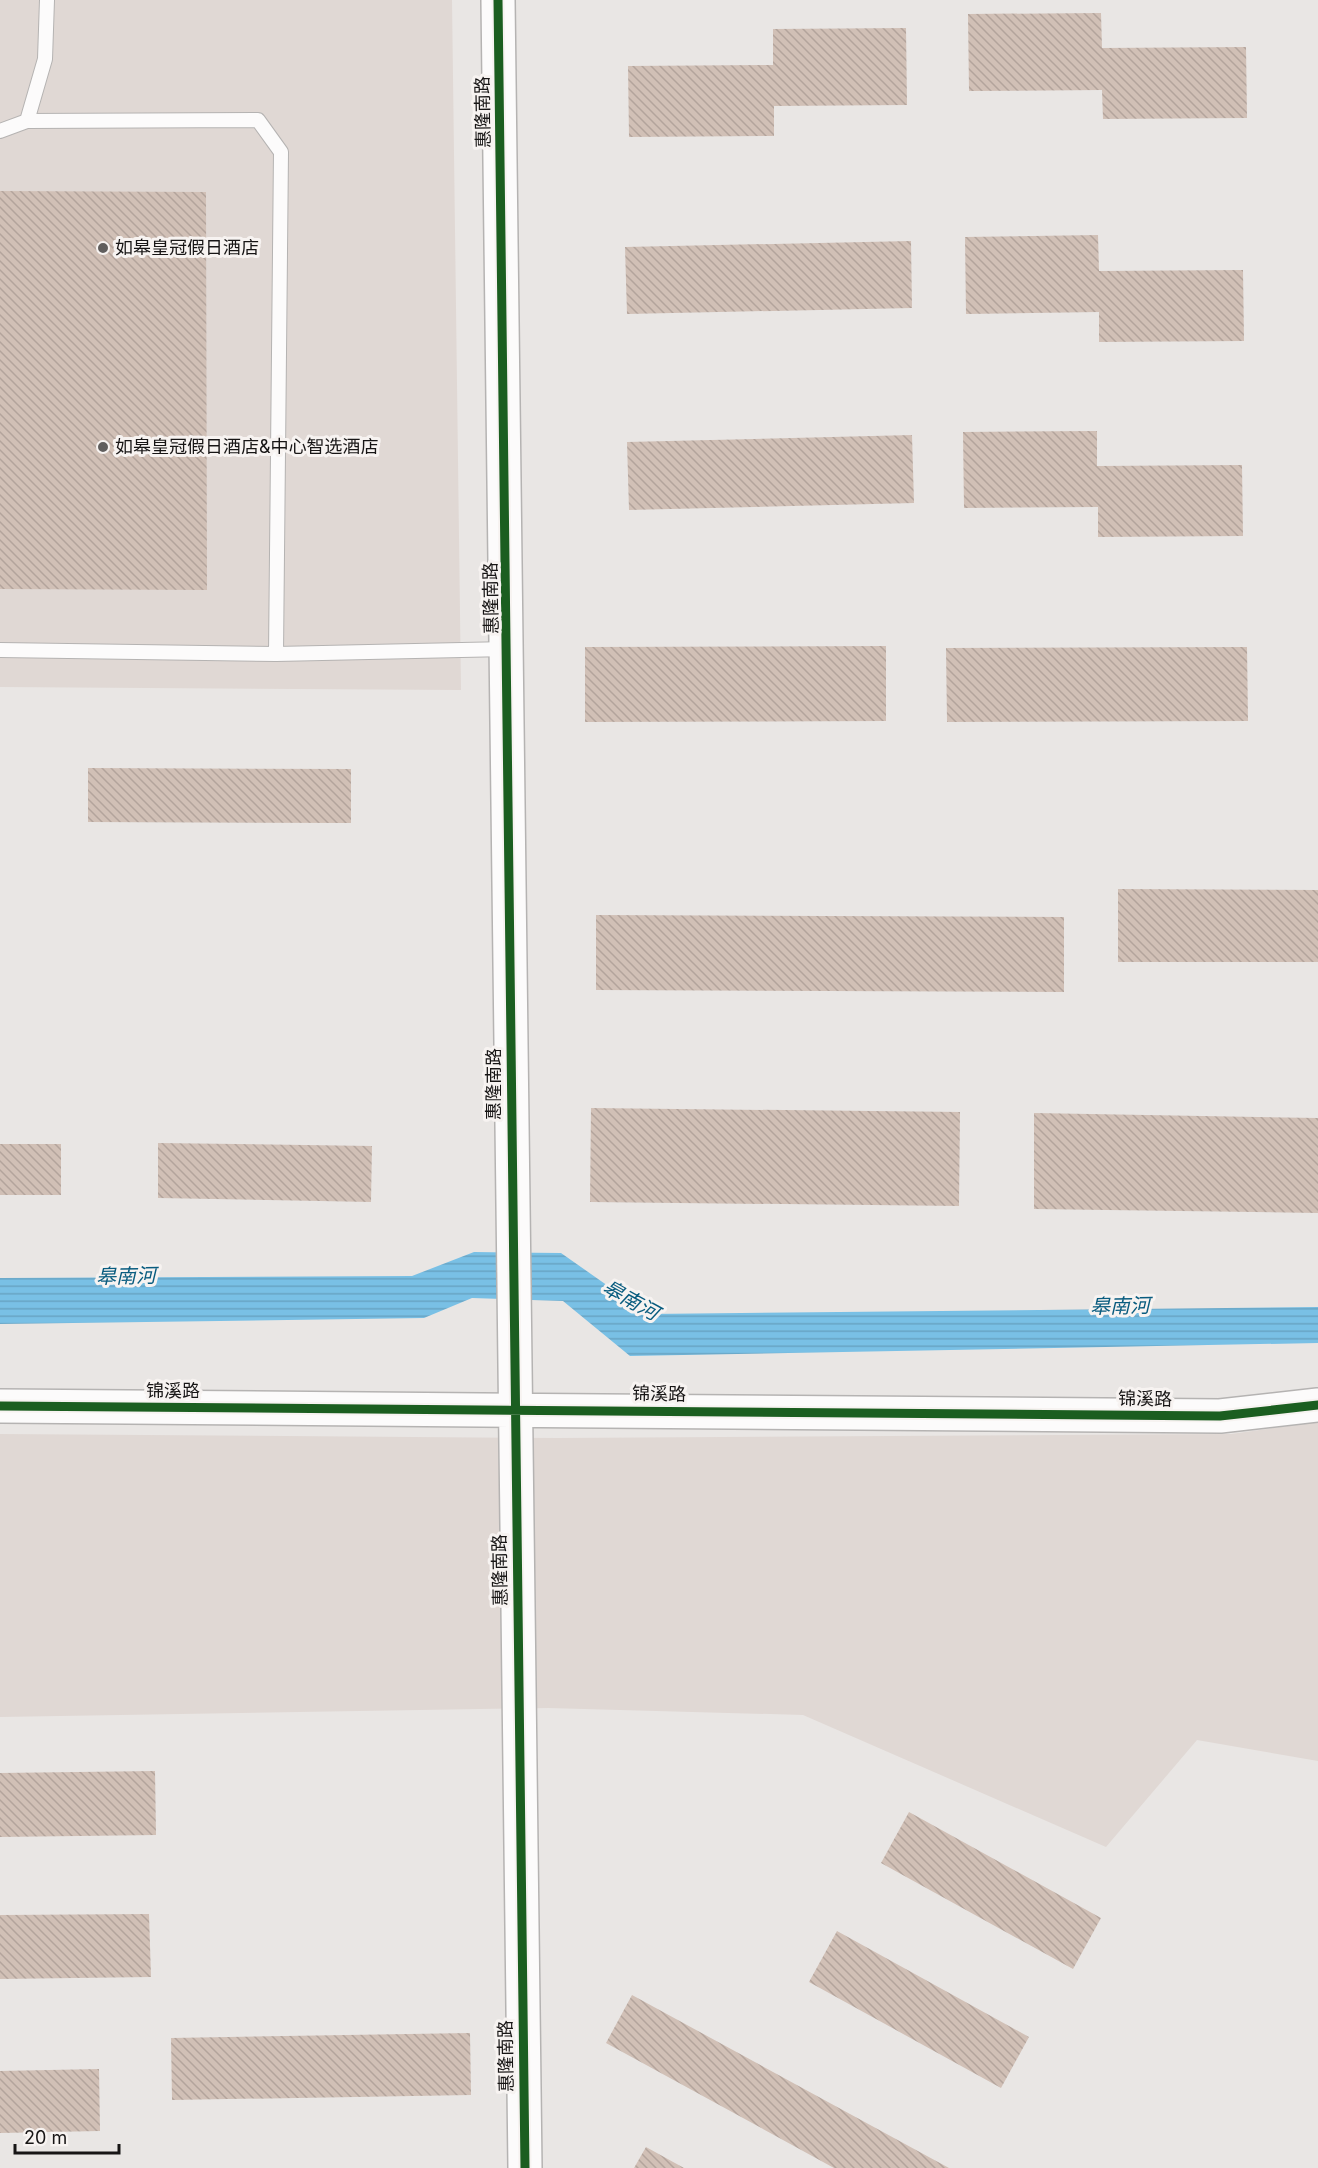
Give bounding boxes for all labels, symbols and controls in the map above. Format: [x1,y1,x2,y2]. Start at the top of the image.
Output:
street label: 惠隆南路 [471,76,494,148]
place label: 如皋皇冠假日酒店 [115,237,259,258]
marker: 如皋皇冠假日酒店 [96,241,110,255]
place label: 如皋皇冠假日酒店&中心智选酒店 [115,436,379,457]
marker: 如皋皇冠假日酒店&中心智选酒店 [96,440,110,454]
street label: 惠隆南路 [479,562,502,634]
street label: 惠隆南路 [483,1048,504,1120]
water label: 皋南河 [96,1263,160,1289]
water label: 皋南河 [599,1275,667,1327]
water label: 皋南河 [1090,1293,1154,1319]
street label: 锦溪路 [146,1380,200,1401]
street label: 锦溪路 [632,1383,686,1404]
street label: 锦溪路 [1118,1388,1172,1409]
street label: 惠隆南路 [488,1534,511,1606]
street label: 惠隆南路 [494,2020,517,2092]
scale bar [15,2117,118,2155]
text: 20 m [24,2127,67,2148]

